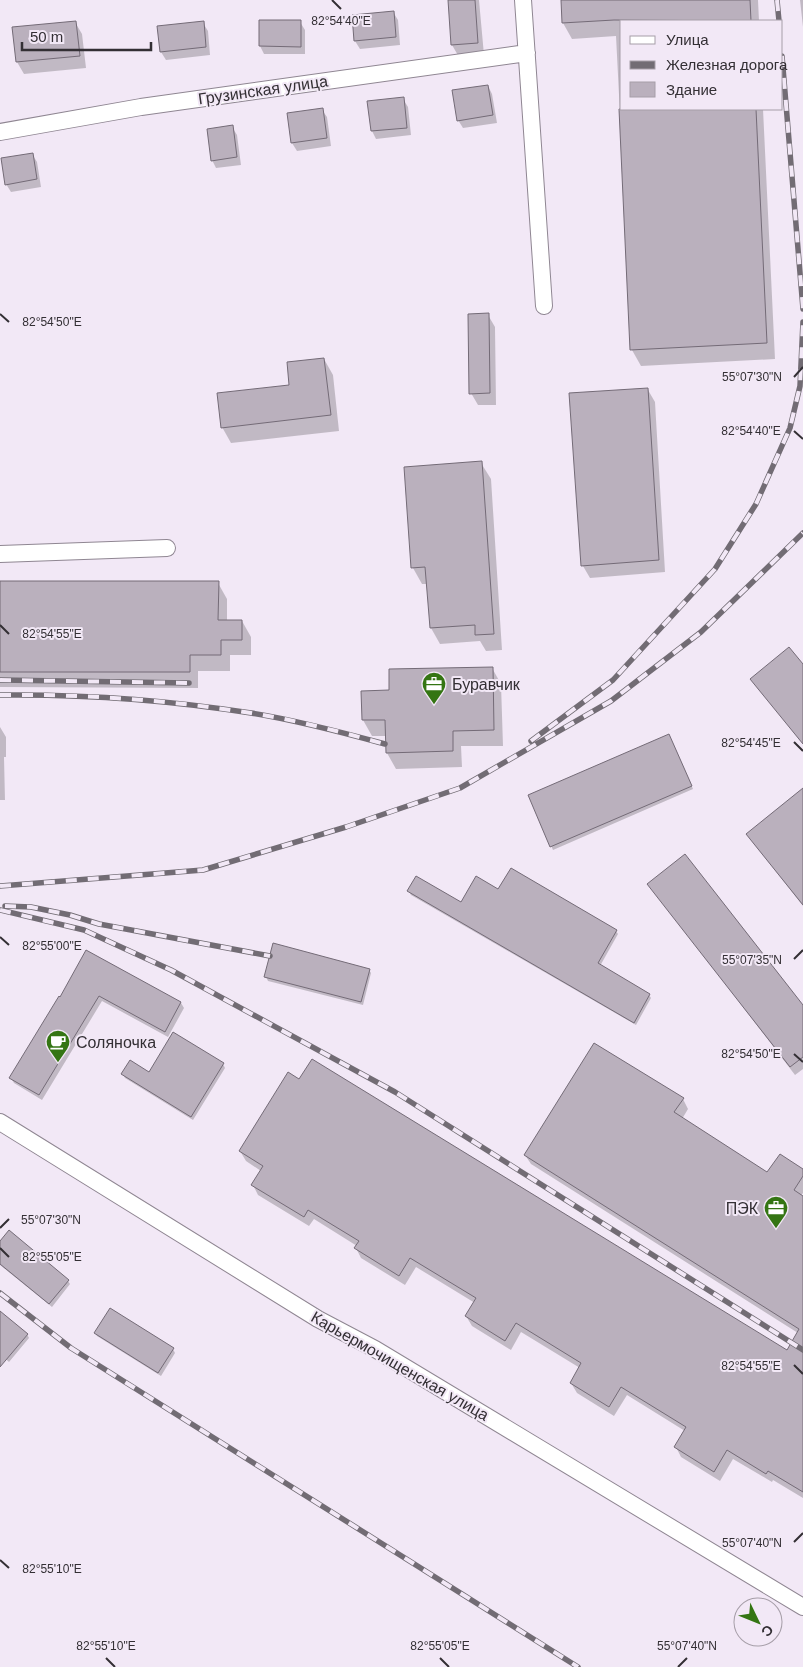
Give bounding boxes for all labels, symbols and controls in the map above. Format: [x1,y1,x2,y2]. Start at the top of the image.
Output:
text: 82°54'40"E [311,14,371,28]
scale bar [22,20,151,52]
legend [620,20,783,110]
text: 50 m [30,28,63,45]
text: Улица [666,31,709,48]
text: Железная дорога [666,56,788,73]
street label: Грузинская улица [197,72,329,108]
text: Здание [666,81,717,98]
text: 82°54'50"E [22,315,82,329]
text: 55°07'30"N [722,370,782,384]
text: 82°54'40"E [721,424,781,438]
text: 82°54'55"E [22,627,82,641]
office icon: Буравчик [421,671,447,705]
place label: Буравчик [452,676,521,693]
text: 82°54'45"E [721,736,781,750]
text: 82°55'00"E [22,939,82,953]
text: 55°07'35"N [722,953,782,967]
cafe icon: Соляночка [45,1029,71,1063]
place label: Соляночка [76,1034,156,1051]
text: 82°54'50"E [721,1047,781,1061]
office icon: ПЭК [763,1195,789,1229]
place label: ПЭК [726,1200,759,1217]
text: 55°07'30"N [21,1213,81,1227]
text: 82°55'05"E [22,1250,82,1264]
street label: Карьермочищенская улица [308,1308,492,1424]
text: 82°54'55"E [721,1359,781,1373]
text: 55°07'40"N [722,1536,782,1550]
text: 82°55'10"E [22,1562,82,1576]
north arrow [733,1597,783,1647]
text: С [758,1622,777,1640]
text: 82°55'10"E [76,1639,136,1653]
text: 82°55'05"E [410,1639,470,1653]
text: 55°07'40"N [657,1639,717,1653]

